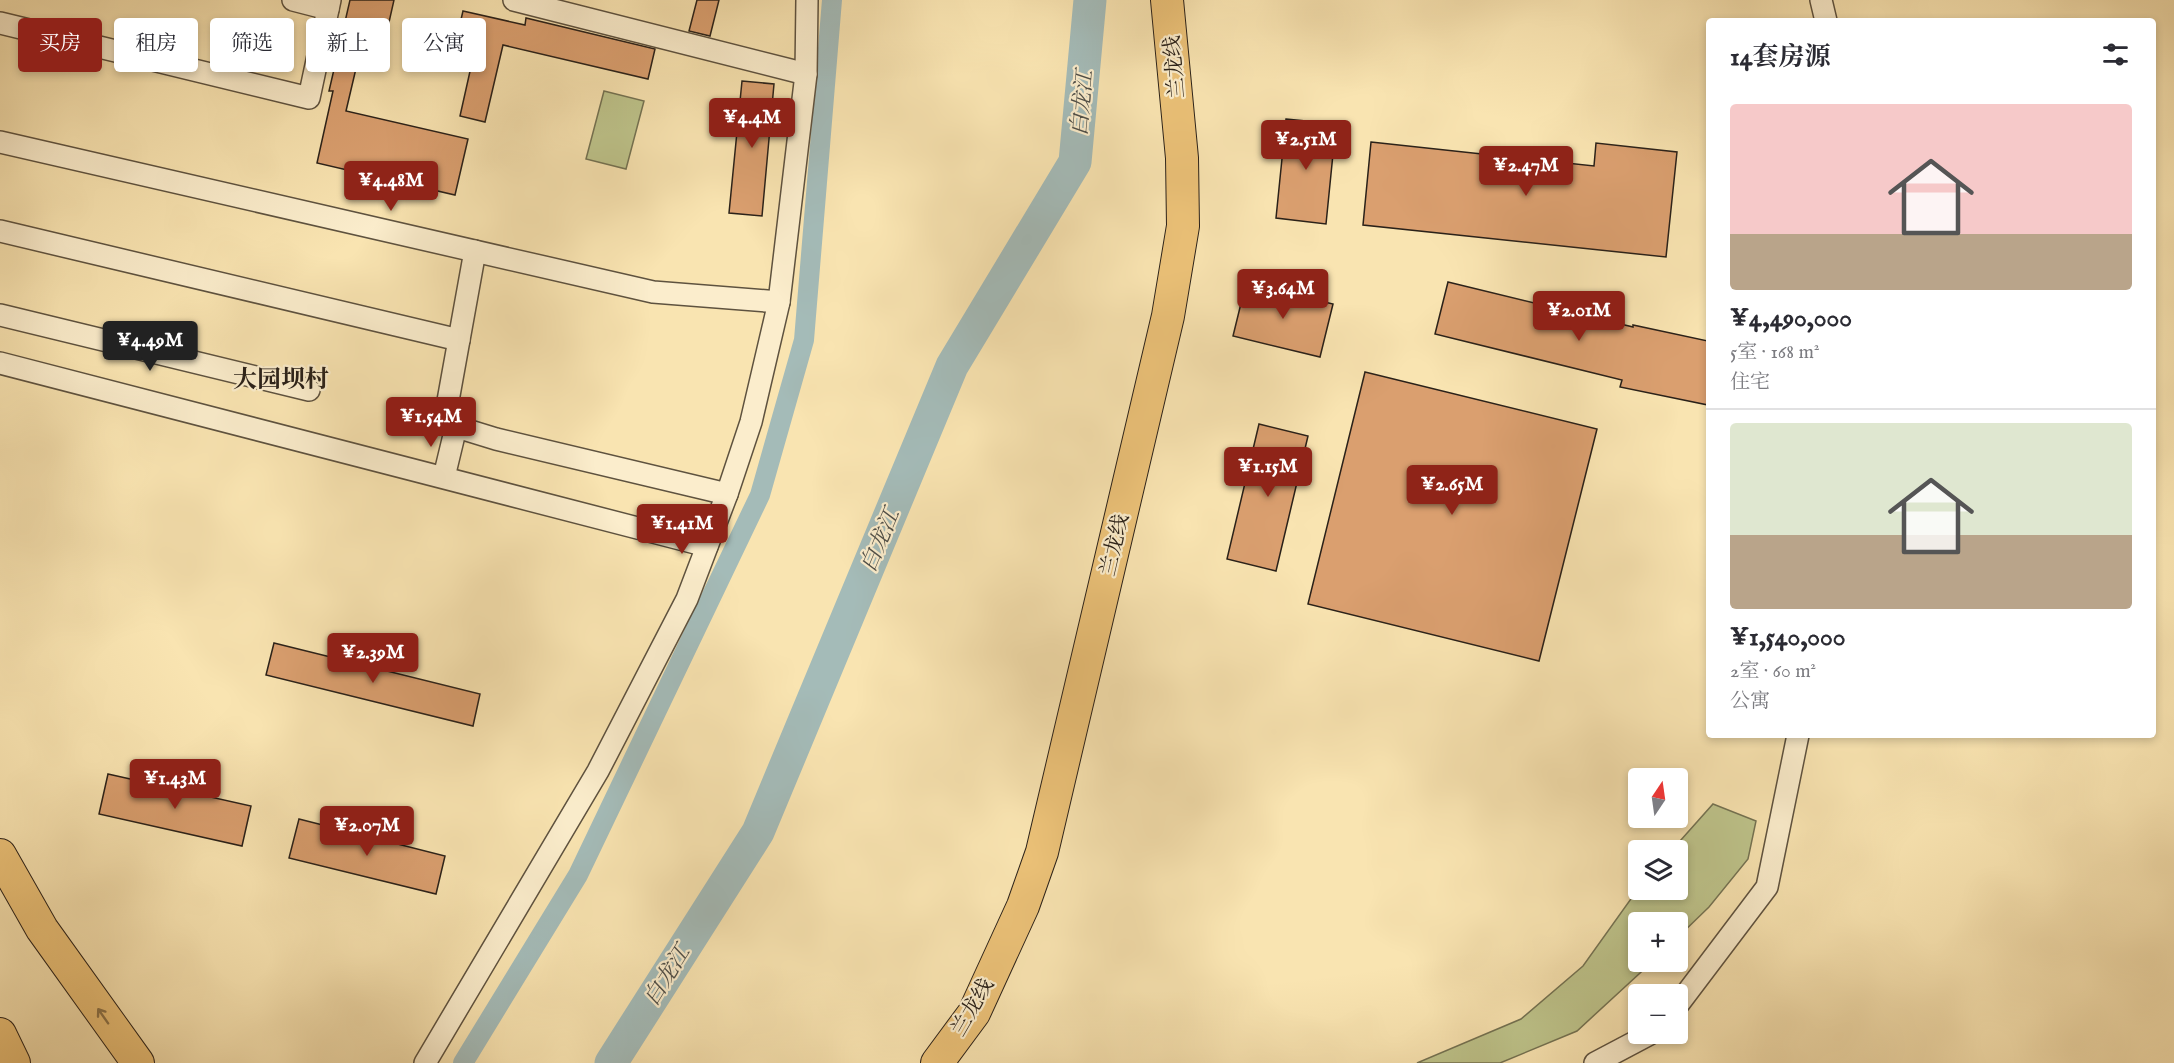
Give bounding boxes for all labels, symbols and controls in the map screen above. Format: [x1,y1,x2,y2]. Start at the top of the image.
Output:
chip: 买房 [18,18,102,72]
chip: 租房 [114,18,198,72]
chip: 筛选 [210,18,294,72]
chip: 新上 [306,18,390,72]
chip: 公寓 [402,18,486,72]
street label: 兰龙线 [1159,34,1192,99]
icon: filters [2099,38,2132,71]
text: 14套房源 [1730,41,1830,74]
water label: 白龙江 [1066,66,1100,137]
pin: ¥4.4M [710,98,794,149]
text: ¥4.4M [723,105,781,130]
pin: ¥2.51M [1257,120,1355,171]
text: ¥2.51M [1275,127,1337,152]
icon: home [1877,143,1985,251]
pin: ¥2.47M [1477,146,1575,197]
text: ¥2.47M [1493,153,1559,178]
pin: ¥4.48M [342,161,440,212]
text: ¥4.48M [358,168,424,193]
pin: ¥3.64M [1234,269,1332,320]
text: ¥3.64M [1251,276,1315,301]
pin: ¥2.01M [1530,291,1628,342]
text: ¥2.01M [1547,298,1611,323]
text: ¥4,490,000 [1730,302,1852,335]
pin: ¥4.49M [101,321,199,372]
text: ¥4.49M [117,328,183,353]
text: 5室 · 168 m² [1730,340,1820,365]
district label: 大园坝村 [233,365,329,396]
text: 住宅 [1730,370,1770,395]
pin: ¥1.54M [382,397,480,448]
text: ¥1.54M [400,404,462,429]
pin: ¥1.15M [1219,447,1317,498]
text: ¥1.15M [1238,454,1298,479]
icon: home [1877,462,1985,570]
pin: ¥2.65M [1403,465,1501,516]
text: ¥2.65M [1421,472,1483,497]
water label: 白龙江 [855,502,908,577]
pin: ¥1.41M [633,504,731,555]
text: ¥1.41M [651,511,713,536]
street label: 兰龙线 [1095,512,1136,579]
text: ¥1,540,000 [1730,621,1846,654]
pin: ¥2.39M [324,633,422,684]
text: ¥2.39M [341,640,405,665]
text: 2室 · 60 m² [1730,659,1816,684]
text: 公寓 [1730,689,1770,714]
pin: ¥1.43M [126,759,224,810]
text: ¥1.43M [144,766,206,791]
north arrow [1628,768,1688,828]
map controls [1628,768,1688,1044]
pin: ¥2.07M [318,806,416,857]
text: ¥2.07M [334,813,400,838]
button: layers [1628,840,1688,900]
button: + [1628,912,1688,972]
water label: 白龙江 [638,938,699,1011]
street label: 兰龙线 [946,974,1001,1042]
button: − [1628,984,1688,1044]
one-way arrow [97,1008,109,1025]

